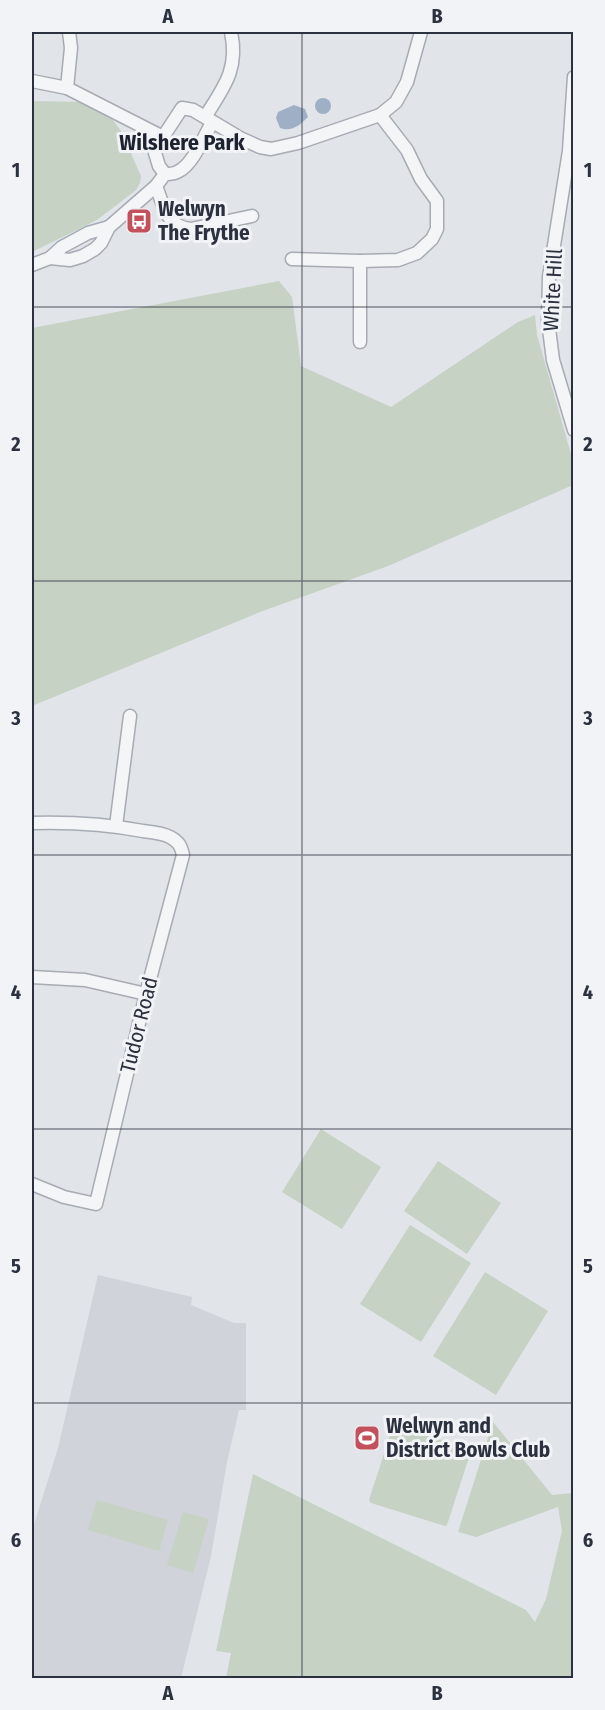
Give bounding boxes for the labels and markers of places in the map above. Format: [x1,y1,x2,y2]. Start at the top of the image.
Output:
place label: Welwyn The Frythe [158,196,250,246]
bus stop icon: Welwyn The Frythe [124,206,154,236]
place label: Welwyn and District Bowls Club [386,1413,550,1463]
sports icon: Welwyn and District Bowls Club [352,1423,382,1453]

